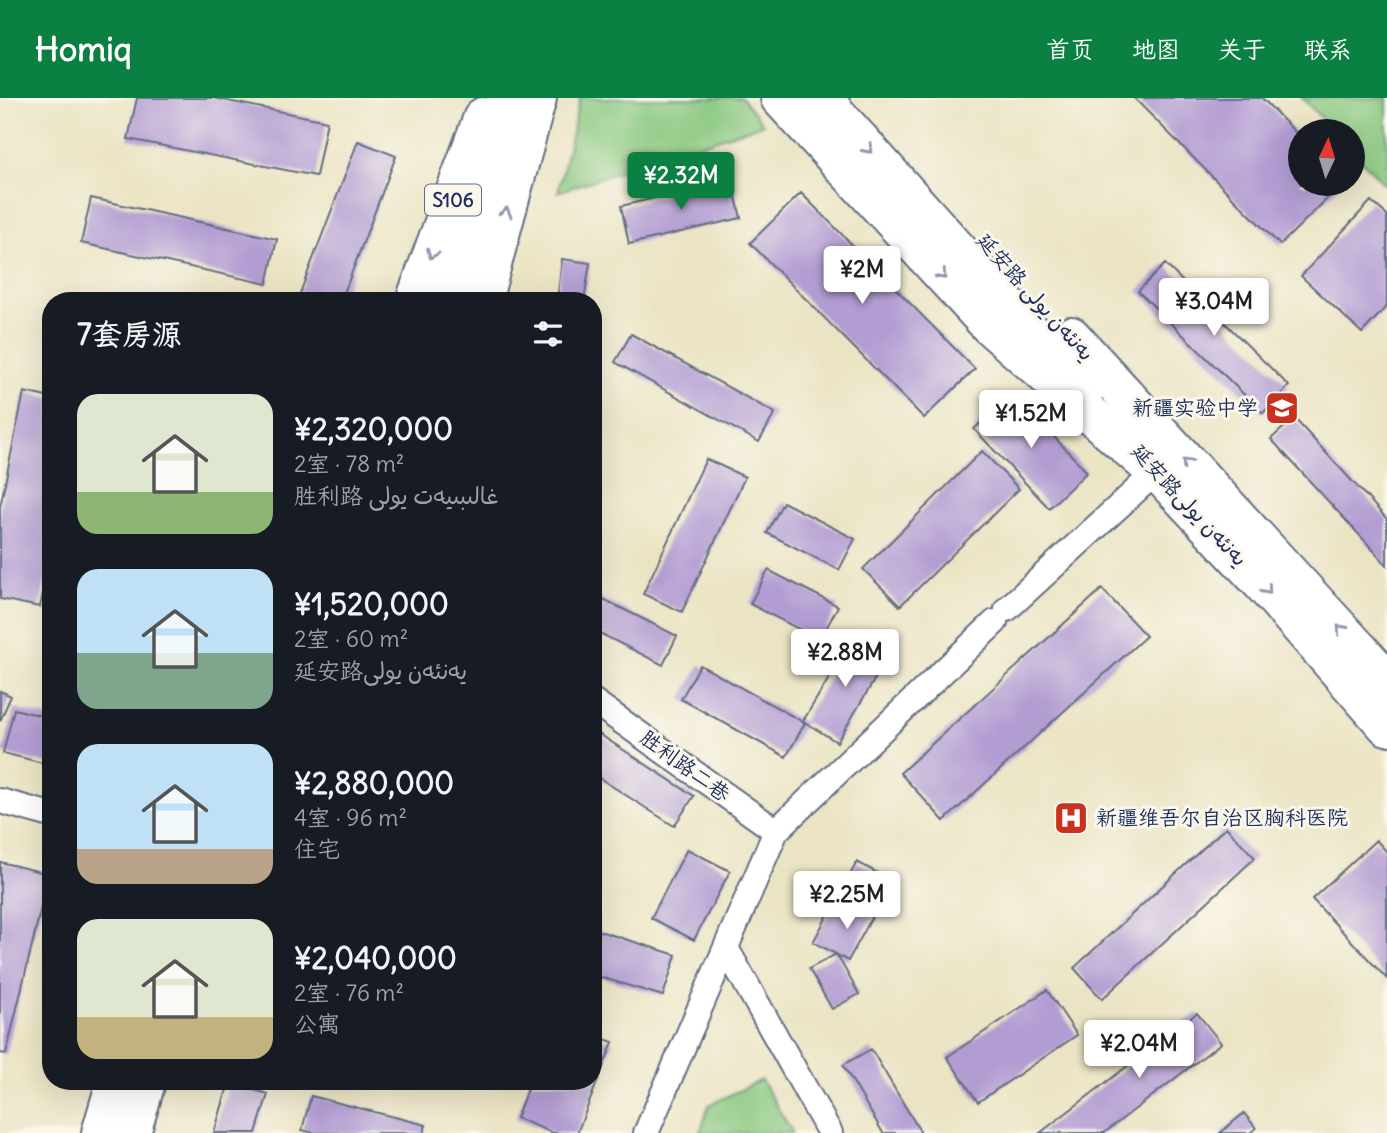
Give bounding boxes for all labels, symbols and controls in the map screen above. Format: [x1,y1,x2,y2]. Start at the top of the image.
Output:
text: Homiq [35,28,132,70]
text: 首页 [1046,34,1094,64]
text: 地图 [1132,34,1180,64]
text: 关于 [1218,34,1266,64]
text: 联系 [1304,34,1352,64]
north arrow [1288,119,1365,196]
map controls [1288,119,1365,196]
one-way arrow [859,141,872,154]
pin: ¥2.32M [624,152,738,212]
text: ¥2.32M [643,160,719,189]
road number: S106 [425,184,481,216]
one-way arrow [498,206,513,218]
street label: 延安路 يەنئەن يولى [970,227,1100,367]
pin: ¥2M [828,246,896,306]
one-way arrow [427,248,441,260]
text: ¥2M [840,254,884,283]
one-way arrow [934,267,947,280]
pin: ¥3.04M [1157,278,1271,338]
text: ¥3.04M [1175,286,1253,315]
text: 7套房源 [77,315,182,353]
icon: filters [529,315,567,353]
school or university icon: 新疆实验中学 [1263,389,1301,427]
pin: ¥1.52M [974,390,1088,450]
place label: 新疆实验中学 [1132,394,1258,421]
text: ¥1.52M [995,398,1067,427]
text: ¥2,320,000 [294,410,453,448]
icon: home [133,422,217,506]
street label: 延安路يەنئەن يولى [1125,438,1253,572]
text: 2室 · 78 m² [294,449,404,478]
one-way arrow [1182,458,1195,471]
text: 胜利路 غالىبىيەت يولى [294,481,498,510]
one-way arrow [1259,581,1271,594]
text: ¥1,520,000 [294,585,449,623]
icon: home [133,597,217,681]
text: 2室 · 60 m² [294,624,408,653]
one-way arrow [1337,624,1349,637]
pin: ¥2.88M [788,630,902,689]
text: ¥2.88M [807,637,883,666]
text: 延安路يەنئەن يولى [294,656,467,685]
street label: 胜利路二巷 [635,724,736,807]
text: ¥2,880,000 [294,764,454,802]
icon: home [133,772,217,856]
hospital icon: 新疆维吾尔自治区胸科医院 [1052,799,1090,837]
text: 4室 · 96 m² [294,803,407,832]
place label: 新疆维吾尔自治区胸科医院 [1096,804,1348,831]
text: 住宅 [294,834,340,863]
pin: ¥2.25M [790,872,904,931]
text: ¥2.25M [809,879,885,908]
text: ¥2,040,000 [294,939,457,977]
icon: home [133,947,217,1031]
text: 2室 · 76 m² [294,978,404,1007]
text: 公寓 [294,1009,340,1038]
pin: ¥2.04M [1082,1020,1196,1080]
text: ¥2.04M [1100,1028,1178,1057]

